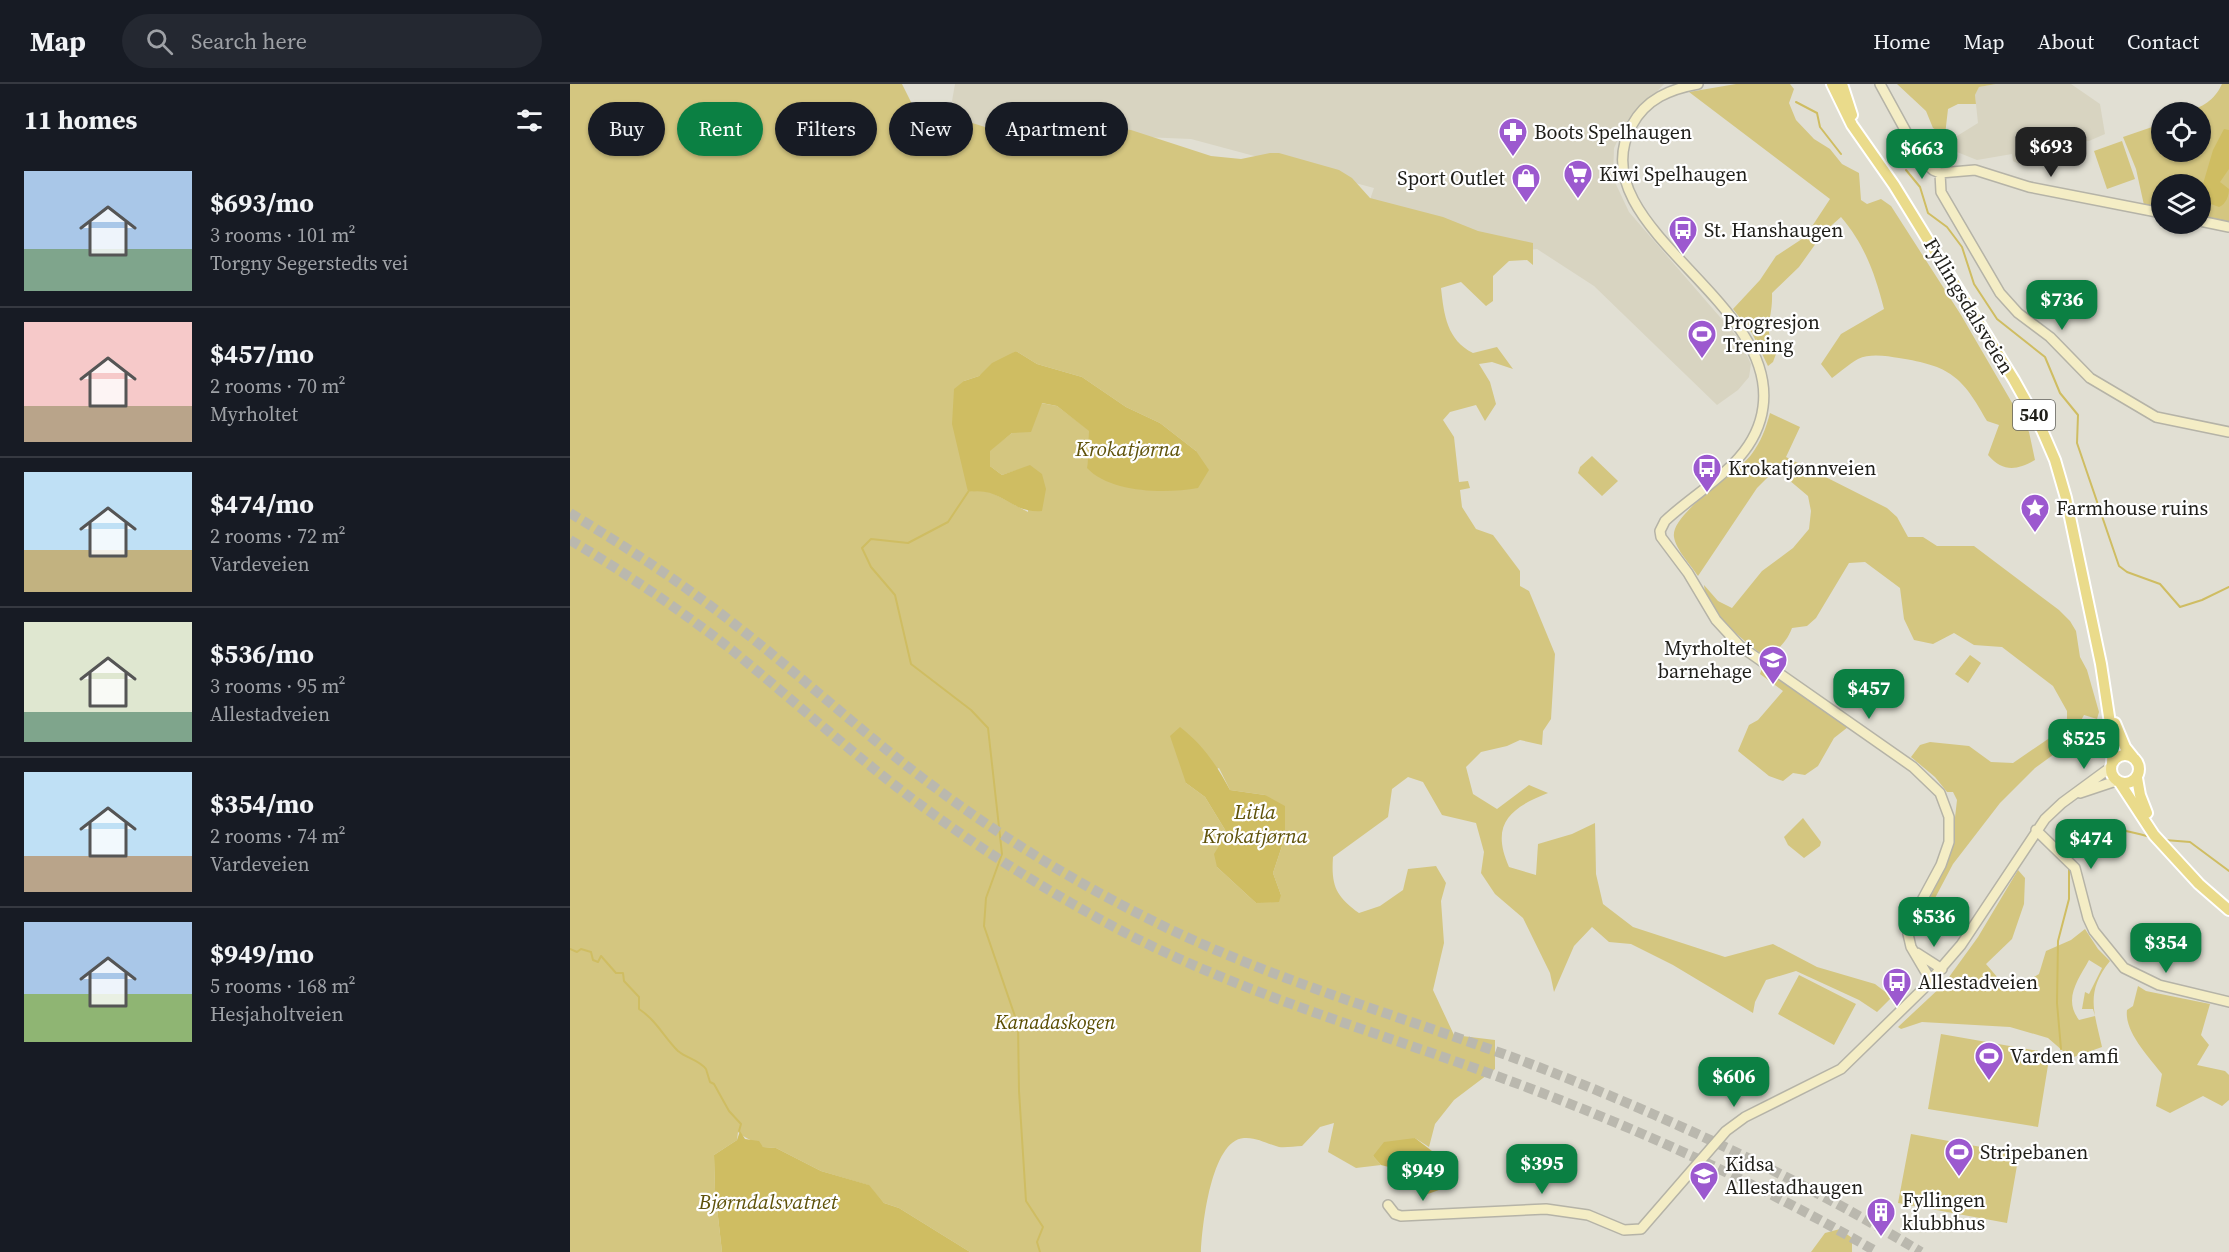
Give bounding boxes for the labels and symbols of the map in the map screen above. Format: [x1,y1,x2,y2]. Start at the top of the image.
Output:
pharmacy icon: Boots Spelhaugen [1497,116,1529,158]
place label: Boots Spelhaugen [1534,118,1692,146]
pin: $693 [2015,127,2087,178]
pin: $663 [1886,129,1958,180]
supermarket icon: Kiwi Spelhaugen [1562,158,1594,200]
place label: Kiwi Spelhaugen [1599,160,1748,188]
shop icon: Sport Outlet [1510,162,1542,204]
place label: Sport Outlet [1397,164,1505,192]
bus stop icon: St. Hanshaugen [1667,214,1699,256]
place label: St. Hanshaugen [1704,216,1843,244]
street label: Fyllingsdalsveien [1917,233,2021,379]
pin: $736 [2026,280,2098,331]
place label: Progresjon Trening [1723,308,1820,359]
sports icon: Progresjon Trening [1686,318,1718,360]
road number: 540 [2013,400,2055,430]
water label: Krokatjørna [1074,434,1181,463]
bus stop icon: Krokatjønnveien [1691,452,1723,494]
place label: Krokatjønnveien [1728,454,1876,482]
place icon: Farmhouse ruins [2019,492,2051,534]
place label: Farmhouse ruins [2056,494,2208,522]
place label: Myrholtet barnehage [1657,634,1752,685]
school or university icon: Myrholtet barnehage [1757,644,1789,686]
pin: $457 [1833,669,1905,720]
pin: $525 [2048,719,2120,770]
water label: Litla Krokatjørna [1201,797,1308,850]
pin: $474 [2055,819,2127,870]
pin: $536 [1898,897,1970,948]
pin: $354 [2130,923,2202,974]
bus stop icon: Allestadveien [1881,966,1913,1008]
place label: Allestadveien [1918,968,2038,996]
park label: Kanadaskogen [994,1008,1116,1036]
sports icon: Varden amfi [1973,1040,2005,1082]
place label: Varden amfi [2010,1042,2119,1070]
pin: $606 [1698,1057,1770,1108]
sports icon: Stripebanen [1943,1136,1975,1178]
place label: Stripebanen [1980,1138,2088,1166]
pin: $395 [1506,1144,1578,1195]
place label: Kidsa Allestadhaugen [1725,1150,1863,1201]
pin: $949 [1387,1151,1459,1202]
school or university icon: Kidsa Allestadhaugen [1688,1160,1720,1202]
place label: Fyllingen klubbhus [1902,1186,1985,1237]
water label: Bjørndalsvatnet [697,1187,839,1216]
building icon: Fyllingen klubbhus [1865,1196,1897,1238]

